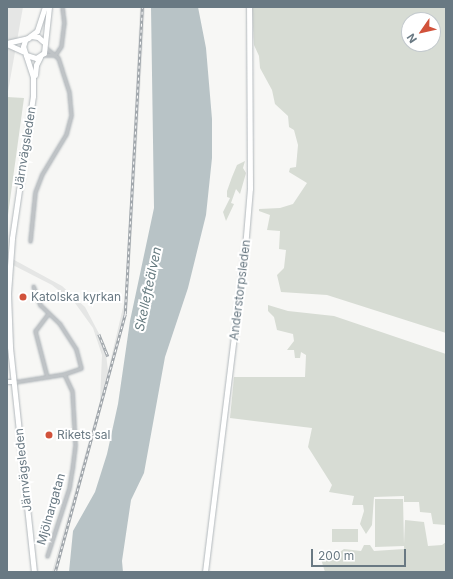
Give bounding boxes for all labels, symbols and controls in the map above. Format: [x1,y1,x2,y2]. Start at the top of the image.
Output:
north arrow [401,12,441,52]
text: N [404,31,420,46]
street label: Järnvägsleden [11,106,39,190]
street label: Anderstorpsleden [227,239,253,341]
water label: Skellefteälven [131,245,165,333]
place label: Katolska kyrkan [31,290,121,304]
marker: Katolska kyrkan [18,292,28,302]
street label: Järnvägsleden [11,428,35,512]
place label: Rikets sal [57,428,110,442]
marker: Rikets sal [44,430,54,440]
street label: Mjölnargatan [34,471,68,547]
scale bar [313,541,408,567]
text: 200 m [318,548,354,563]

